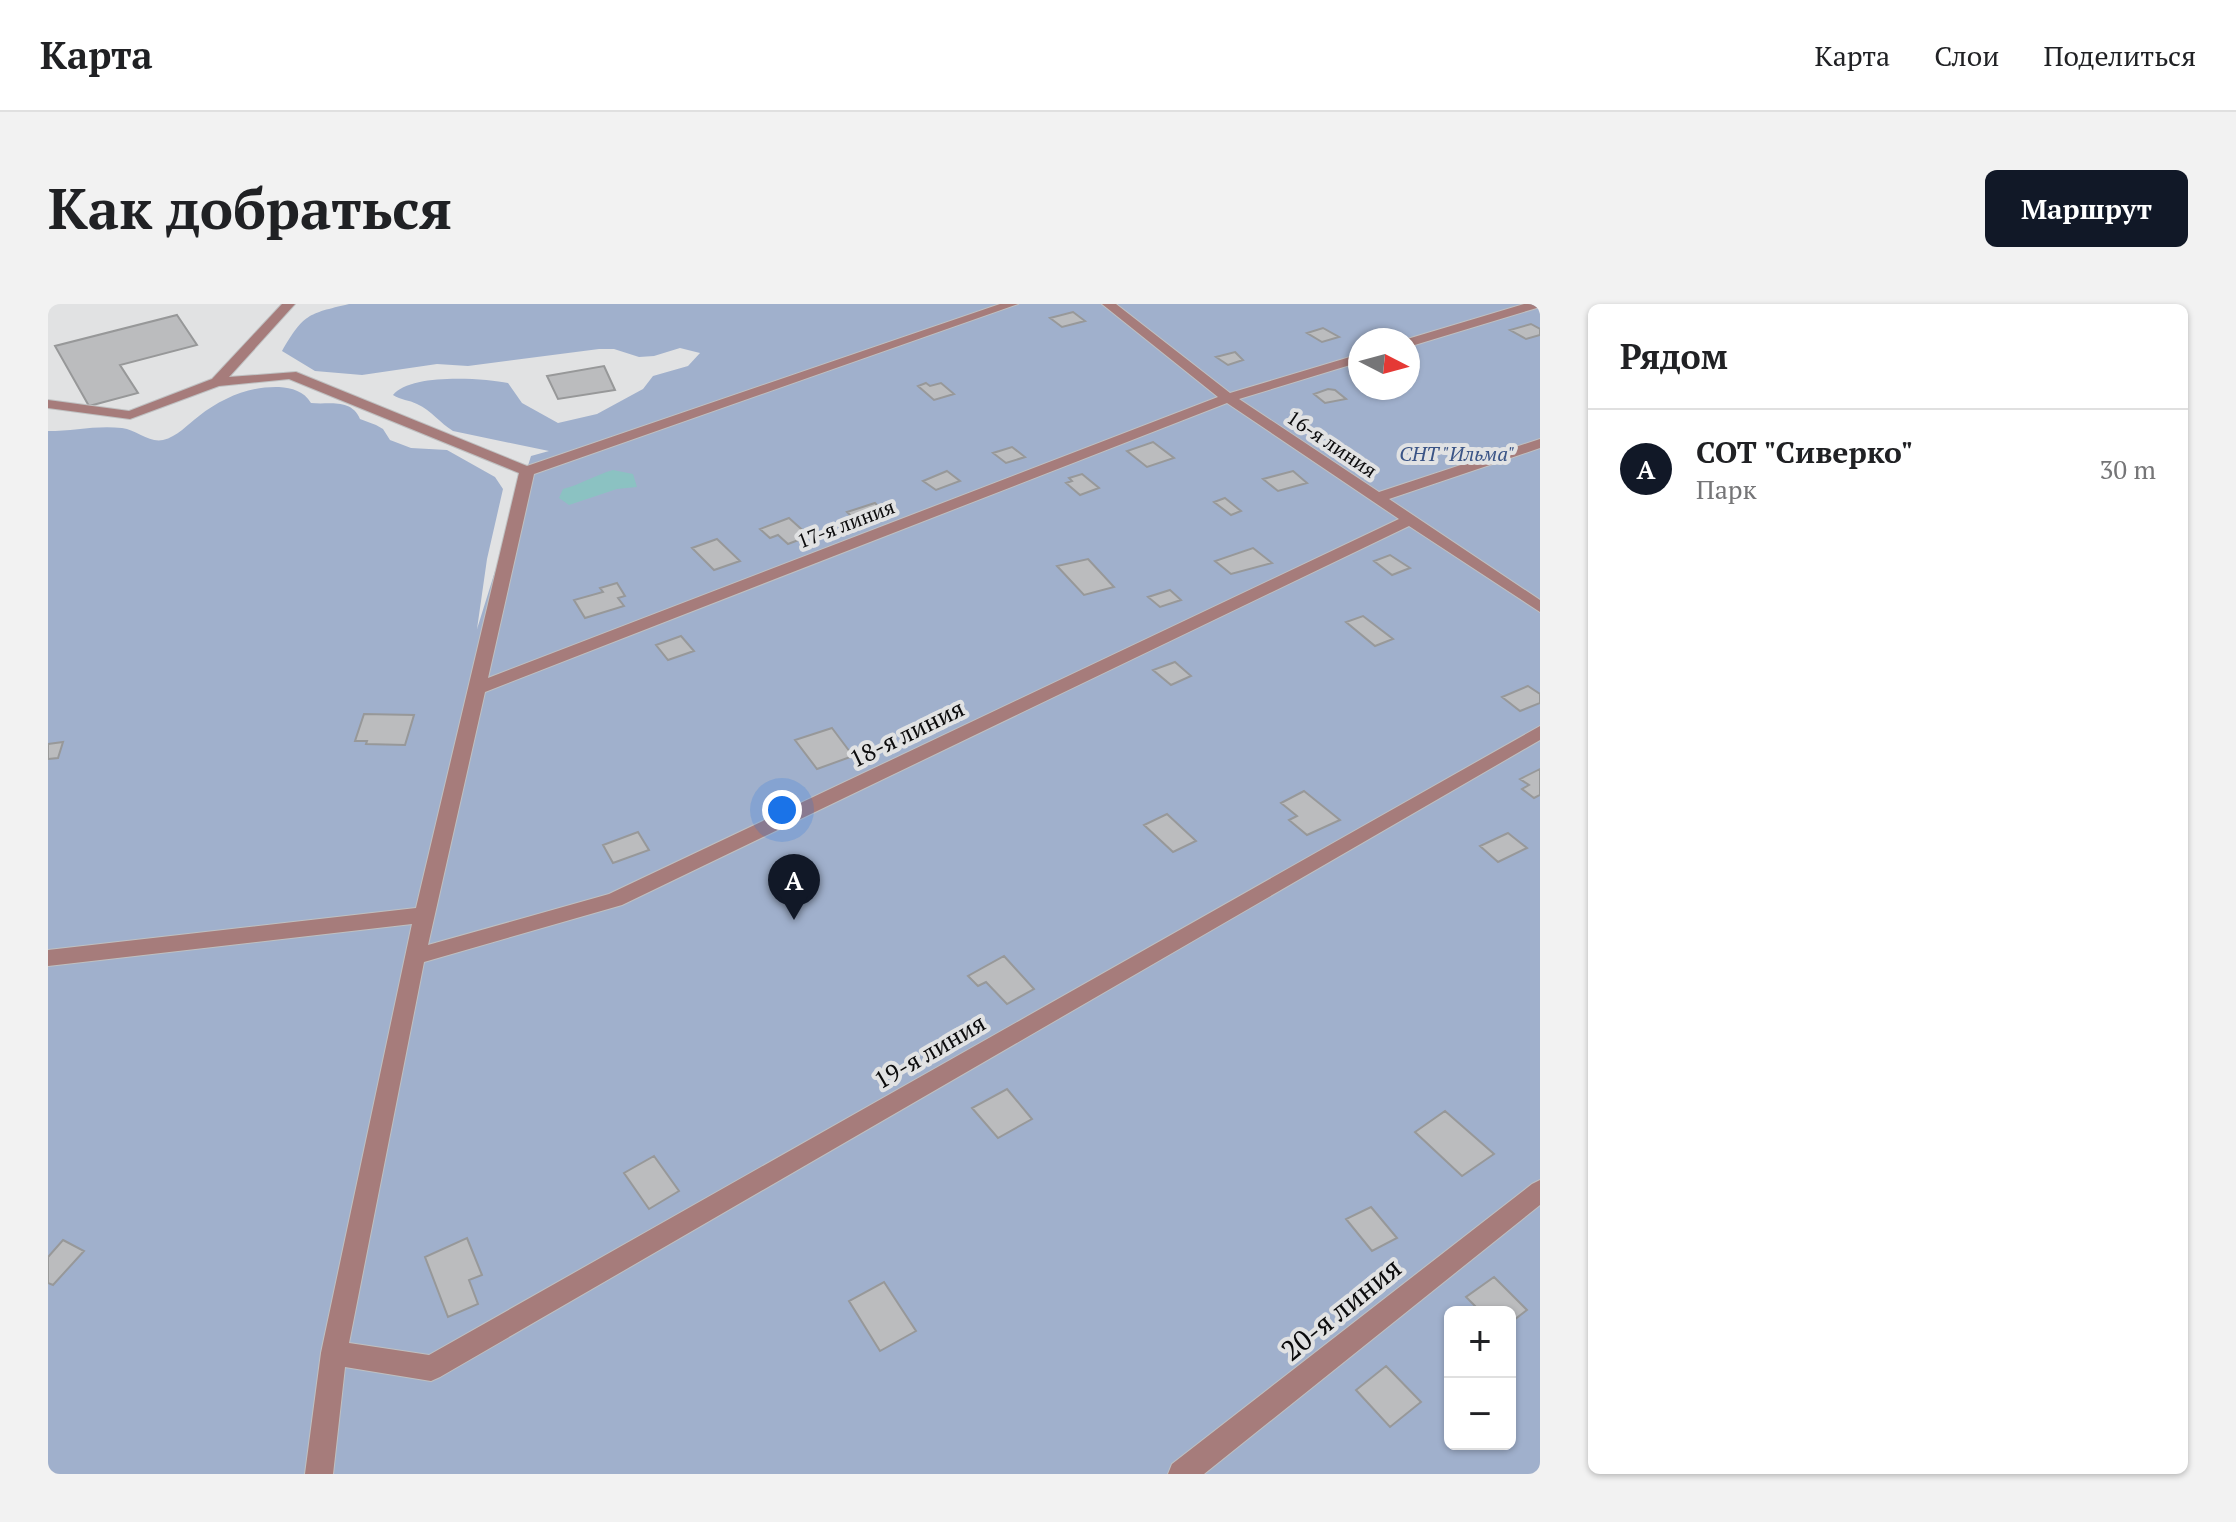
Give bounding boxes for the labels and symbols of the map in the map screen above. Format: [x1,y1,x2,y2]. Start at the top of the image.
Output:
north arrow [1348,328,1420,400]
street label: 16-я линия [1282,404,1383,484]
park label: СНТ "Ильма" [1399,440,1515,467]
street label: 17-я линия [793,493,898,554]
street label: 18-я линия [844,692,969,775]
your location [762,790,802,830]
pin: A [768,854,820,920]
street label: 19-я линия [868,1006,991,1096]
street label: 20-я линия [1273,1249,1408,1368]

